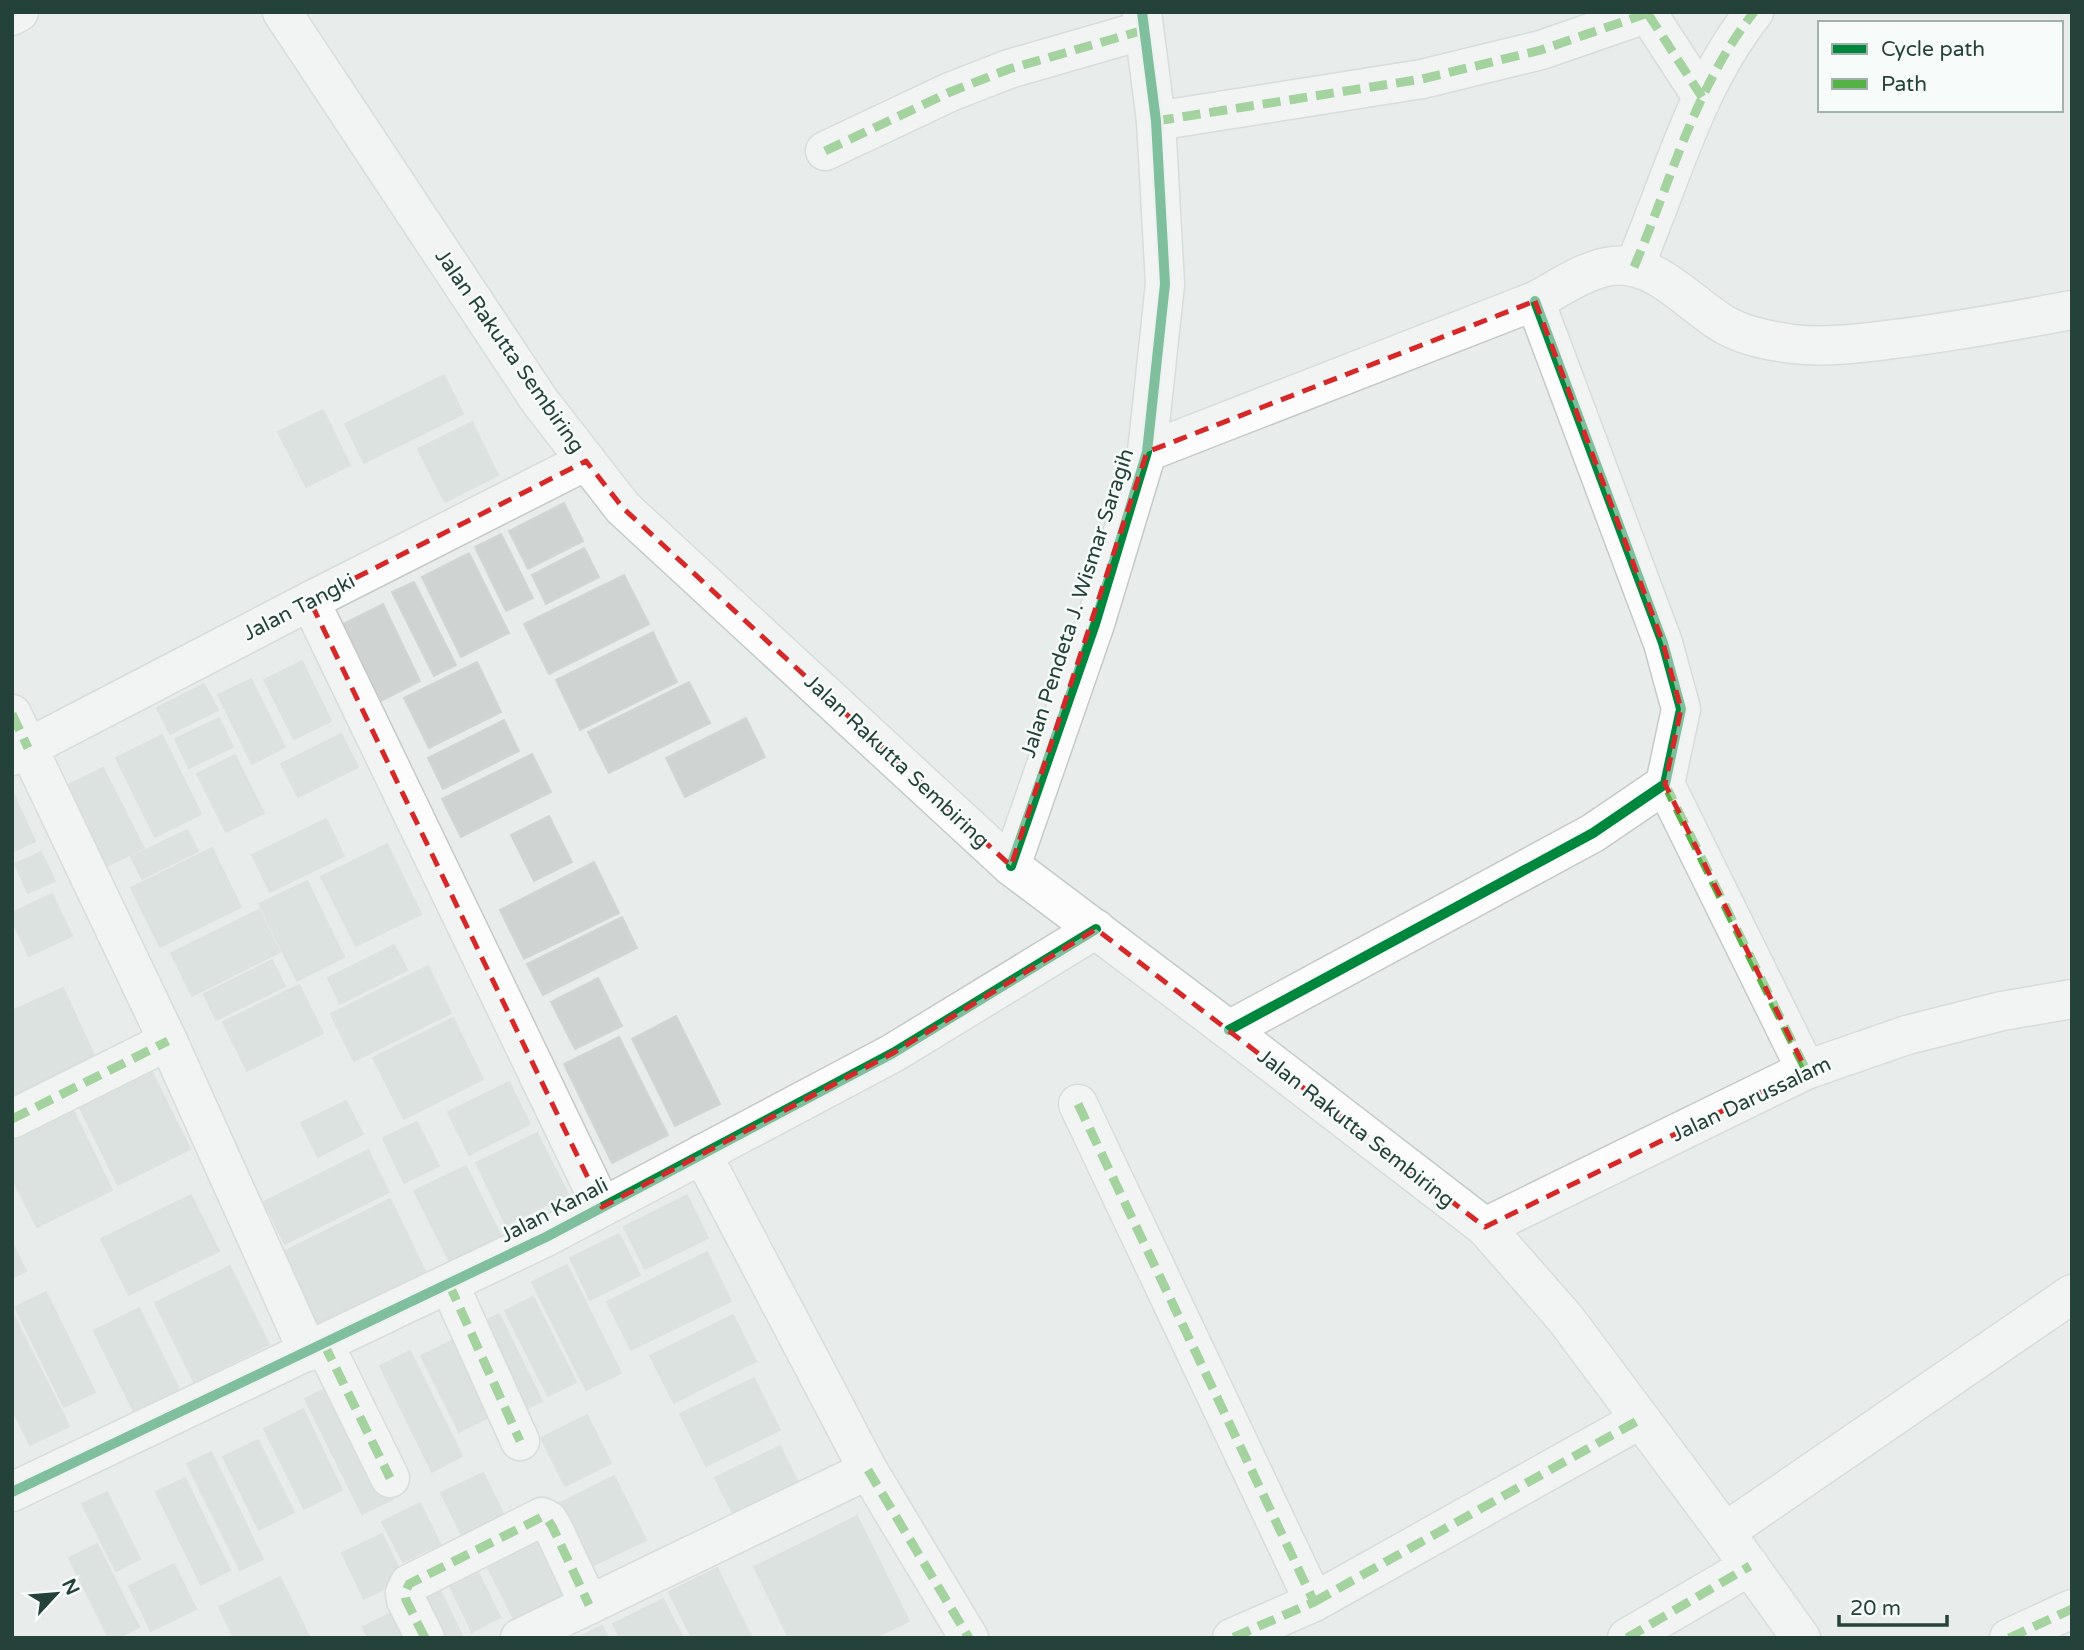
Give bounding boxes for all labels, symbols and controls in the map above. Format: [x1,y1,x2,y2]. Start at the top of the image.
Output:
legend [1818,21,2063,112]
text: Cycle path [1881,37,1985,62]
text: Path [1881,72,1927,97]
street label: Jalan Rakutta Sembiring [430,245,590,458]
street label: Jalan Pendeta J. Wismar Saragih [1016,446,1139,761]
street label: Jalan Tangki [239,569,359,646]
street label: Jalan Rakutta Sembiring [799,669,994,853]
street label: Jalan Rakutta Sembiring [1252,1044,1459,1213]
street label: Jalan Darussalam [1667,1051,1835,1147]
street label: Jalan Kanali [496,1173,612,1248]
north arrow [21,1559,91,1629]
text: N [57,1575,84,1599]
scale bar [1839,1584,1948,1628]
text: 20 m [1850,1596,1901,1621]

